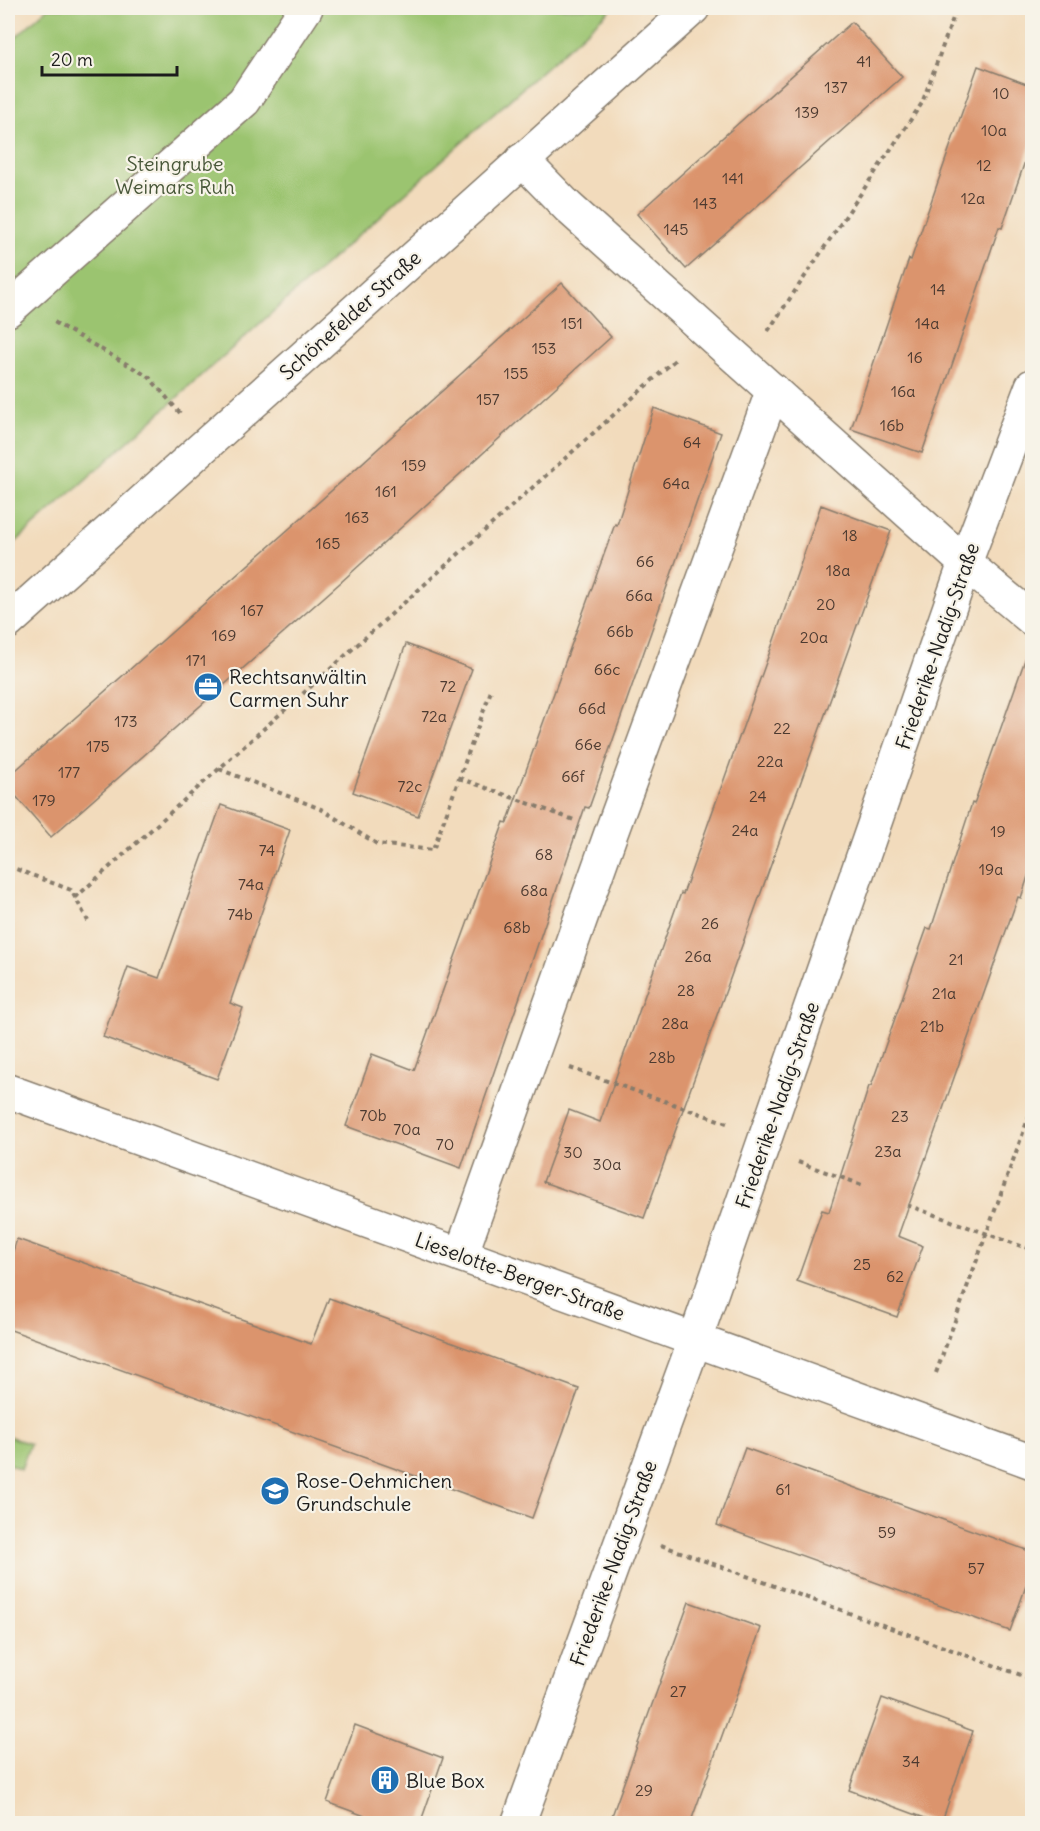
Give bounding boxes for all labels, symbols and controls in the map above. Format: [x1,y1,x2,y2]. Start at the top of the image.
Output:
scale bar [42,39,177,77]
text: 20 m [51,48,93,71]
house number: 41 [856,51,872,71]
house number: 137 [824,77,848,97]
house number: 10 [993,83,1009,103]
house number: 139 [795,102,819,122]
house number: 10a [981,120,1007,140]
park label: Steingrube Weimars Ruh [115,151,235,199]
house number: 12 [976,155,992,175]
house number: 141 [722,168,744,188]
house number: 12a [961,188,985,208]
house number: 143 [693,193,717,213]
house number: 145 [664,219,688,239]
street label: Schönefelder Straße [274,245,426,385]
house number: 14 [930,279,946,299]
house number: 151 [561,313,583,333]
house number: 14a [915,313,939,333]
house number: 153 [532,338,556,358]
house number: 16 [907,347,923,367]
house number: 155 [504,363,528,383]
house number: 16a [891,381,915,401]
house number: 157 [476,389,500,409]
house number: 16b [880,415,904,435]
house number: 64 [683,432,701,452]
house number: 159 [402,455,426,475]
house number: 64a [662,473,690,493]
house number: 161 [375,481,397,501]
house number: 163 [345,507,369,527]
house number: 18 [842,525,858,545]
house number: 165 [316,533,340,553]
street label: Friederike-Nadig-Straße [890,539,984,753]
house number: 66 [636,551,654,571]
house number: 18a [826,560,850,580]
house number: 66a [625,585,653,605]
house number: 20 [816,594,836,614]
house number: 167 [240,600,264,620]
house number: 66b [606,621,634,641]
house number: 169 [212,625,236,645]
house number: 20a [800,627,828,647]
house number: 171 [186,650,206,670]
house number: 66c [594,659,620,679]
place label: Rechtsanwältin Carmen Suhr [229,664,367,712]
office icon: Rechtsanwältin Carmen Suhr [192,671,224,703]
house number: 72 [440,676,457,696]
house number: 66d [578,698,606,718]
house number: 72a [421,706,447,726]
house number: 173 [114,711,138,731]
house number: 22 [773,718,791,738]
house number: 66e [574,734,602,754]
house number: 175 [86,736,110,756]
house number: 22a [757,751,783,771]
house number: 177 [58,762,80,782]
house number: 66f [561,766,586,786]
house number: 72c [398,776,422,796]
house number: 24 [749,786,767,806]
house number: 179 [32,790,56,810]
house number: 24a [732,820,758,840]
house number: 19 [990,821,1006,841]
house number: 74 [259,840,275,860]
house number: 68 [535,844,553,864]
house number: 19a [979,859,1003,879]
house number: 74a [238,874,264,894]
house number: 68a [520,880,548,900]
house number: 74b [227,904,253,924]
house number: 26 [701,913,719,933]
house number: 68b [503,917,531,937]
house number: 26a [684,946,712,966]
house number: 21 [948,949,964,969]
house number: 28 [677,980,695,1000]
house number: 21a [932,983,956,1003]
street label: Friederike-Nadig-Straße [730,998,824,1212]
house number: 28a [661,1013,689,1033]
house number: 21b [920,1016,944,1036]
house number: 28b [649,1047,676,1067]
house number: 70b [359,1105,387,1125]
house number: 23 [891,1106,909,1126]
house number: 70a [393,1119,421,1139]
house number: 70 [436,1134,454,1154]
house number: 23a [875,1141,902,1161]
house number: 30 [563,1142,583,1162]
house number: 30a [593,1154,621,1174]
street label: Lieselotte-Berger-Straße [412,1226,628,1326]
house number: 25 [853,1254,871,1274]
house number: 62 [886,1266,904,1286]
street label: Friederike-Nadig-Straße [564,1457,662,1669]
place label: Rose-Oehmichen Grundschule [296,1468,452,1516]
school or university icon: Rose-Oehmichen Grundschule [259,1475,291,1507]
house number: 61 [775,1479,791,1499]
house number: 59 [878,1522,896,1542]
house number: 57 [967,1558,985,1578]
house number: 27 [670,1681,686,1701]
house number: 34 [902,1751,920,1771]
building icon: Blue Box [369,1764,401,1796]
place label: Blue Box [406,1768,485,1793]
house number: 29 [635,1780,653,1800]

